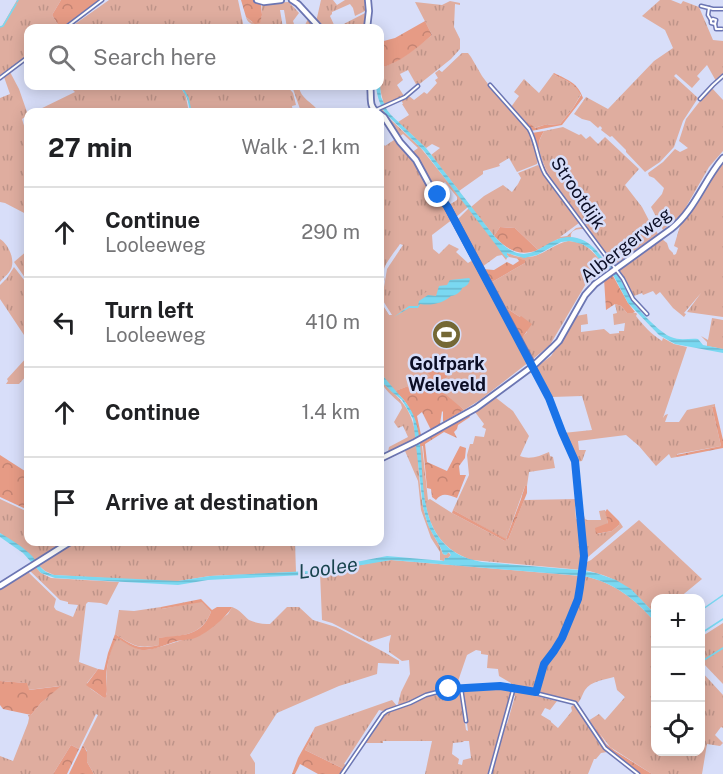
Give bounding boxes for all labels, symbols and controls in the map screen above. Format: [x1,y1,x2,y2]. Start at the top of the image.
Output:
search box [24,24,384,90]
icon: search [45,41,78,74]
text: Search here [93,44,217,70]
text: 27 min [48,132,132,163]
text: Walk · 2.1 km [241,135,360,159]
street label: Strootdijk [547,153,610,233]
route end [424,181,450,207]
street label: Albergerweg [576,203,675,287]
text: Continue [105,207,200,233]
icon: ahead [48,216,81,249]
text: 290 m [301,220,360,244]
text: Looleeweg [105,233,206,257]
text: Turn left [105,297,194,323]
icon: left [48,306,81,339]
text: 410 m [305,310,360,334]
sports icon: Golfpark Weleveld [431,319,463,351]
text: Looleeweg [105,323,206,347]
place label: Golfpark Weleveld [408,353,486,395]
icon: ahead [48,396,81,429]
text: Continue [105,399,200,425]
text: 1.4 km [302,400,360,424]
icon: arrive [48,486,81,519]
text: Arrive at destination [105,489,318,515]
water label: Loolee [297,552,359,584]
map controls [651,594,705,756]
button: + [651,594,705,648]
button: − [651,648,705,702]
route start [435,675,461,701]
button: locate [651,702,705,756]

